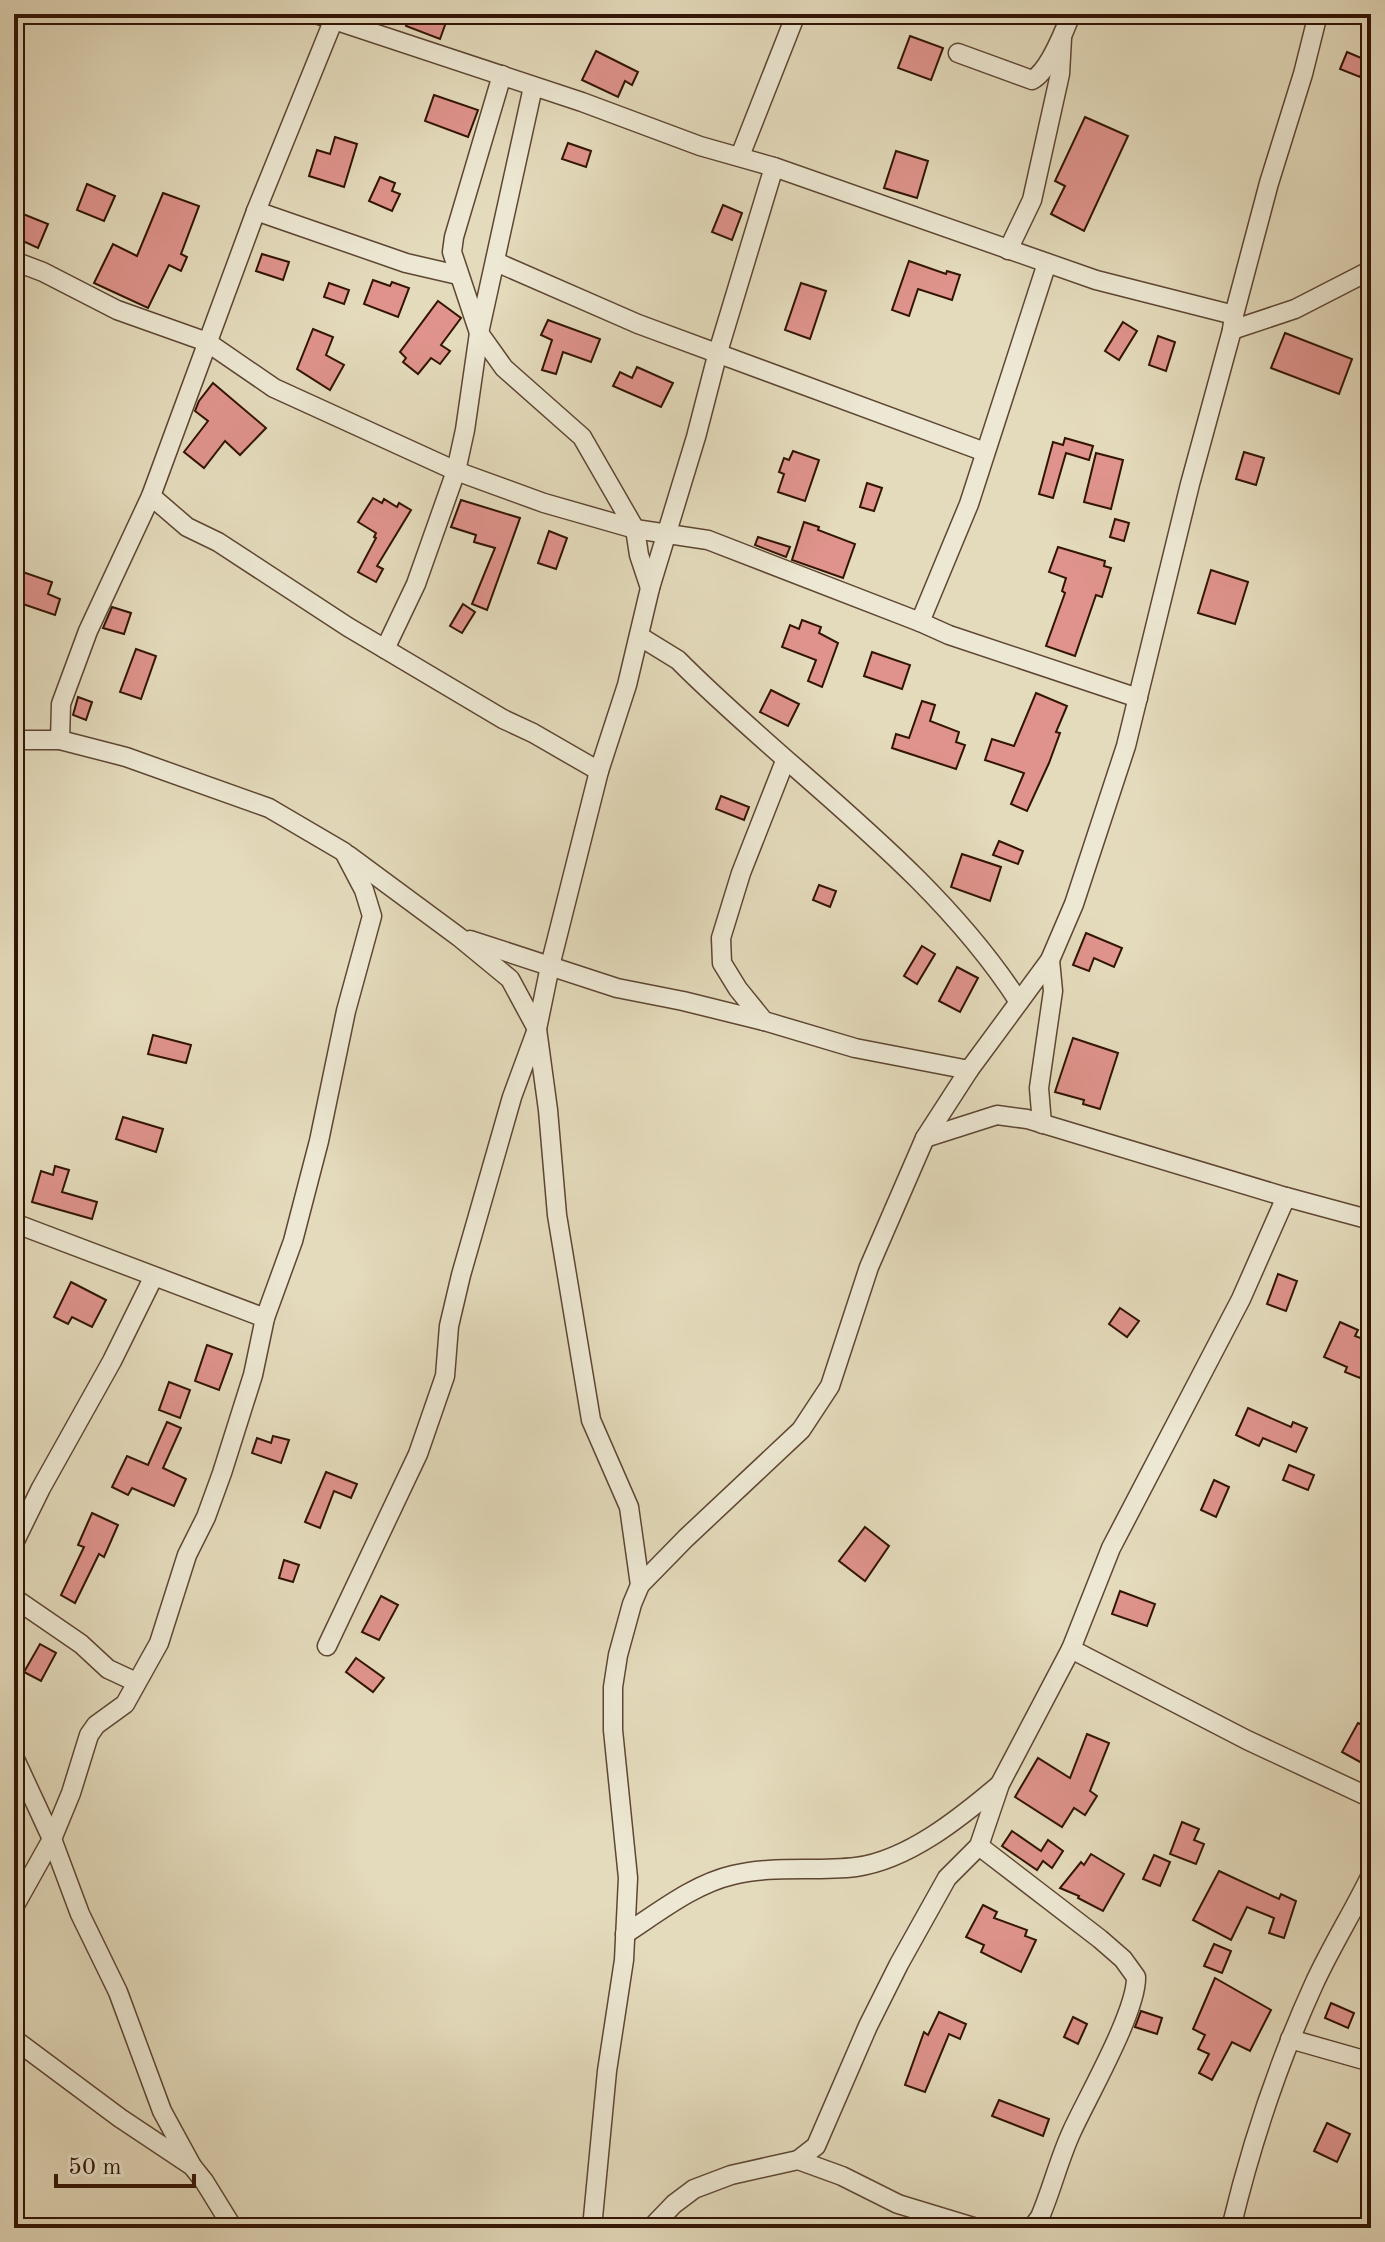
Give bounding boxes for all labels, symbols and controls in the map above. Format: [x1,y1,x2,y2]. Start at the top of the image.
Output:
scale bar [56,2138,194,2188]
text: 50 m [68,2156,122,2180]

